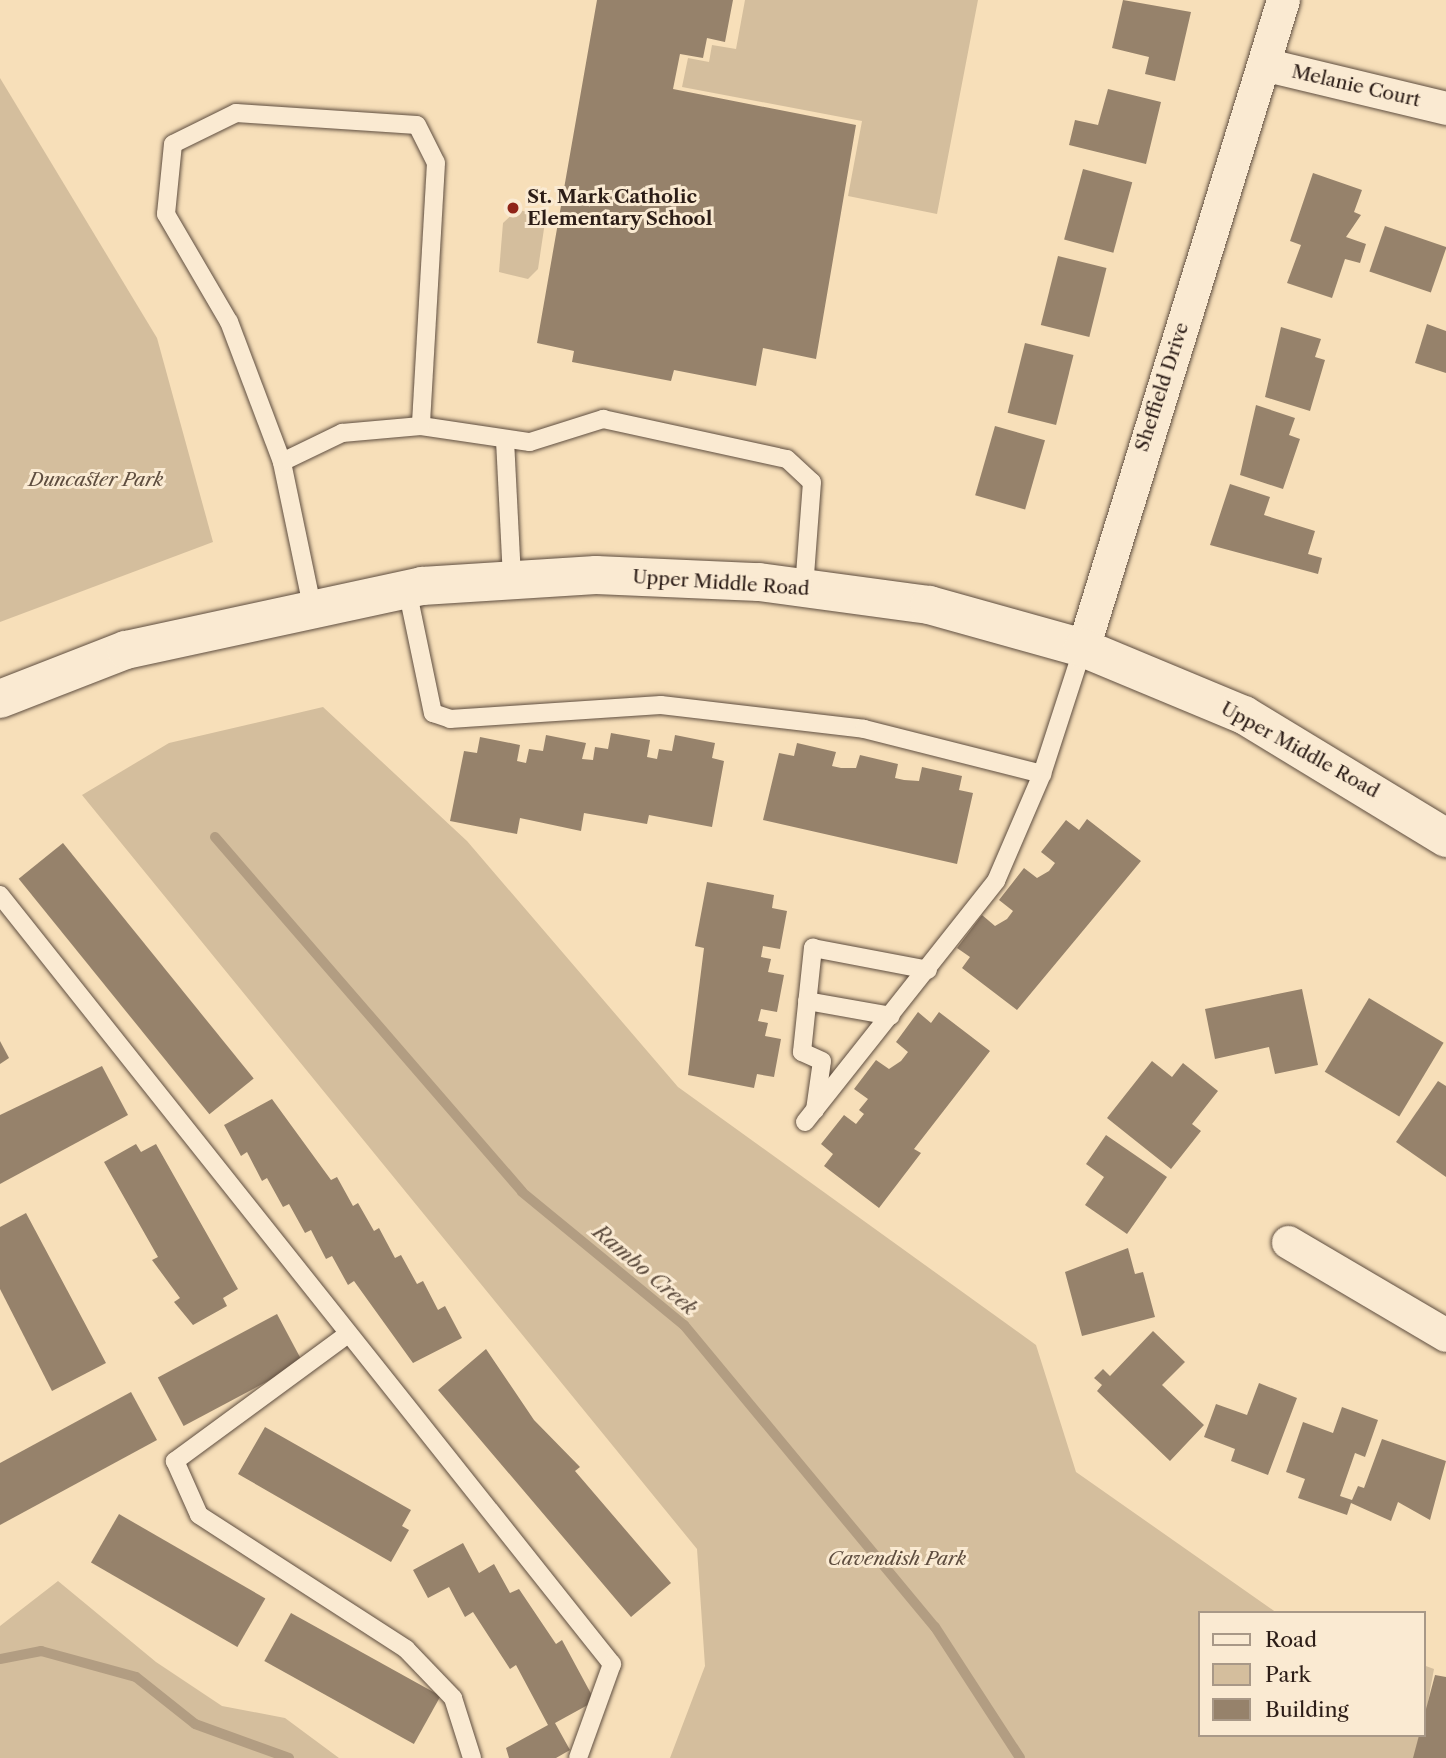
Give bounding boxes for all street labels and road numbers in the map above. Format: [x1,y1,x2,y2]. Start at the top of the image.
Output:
street label: Melanie Court [1290,60,1422,112]
street label: Sheffield Drive [1130,320,1194,454]
street label: Upper Middle Road [632,565,810,601]
street label: Upper Middle Road [1217,697,1383,803]

